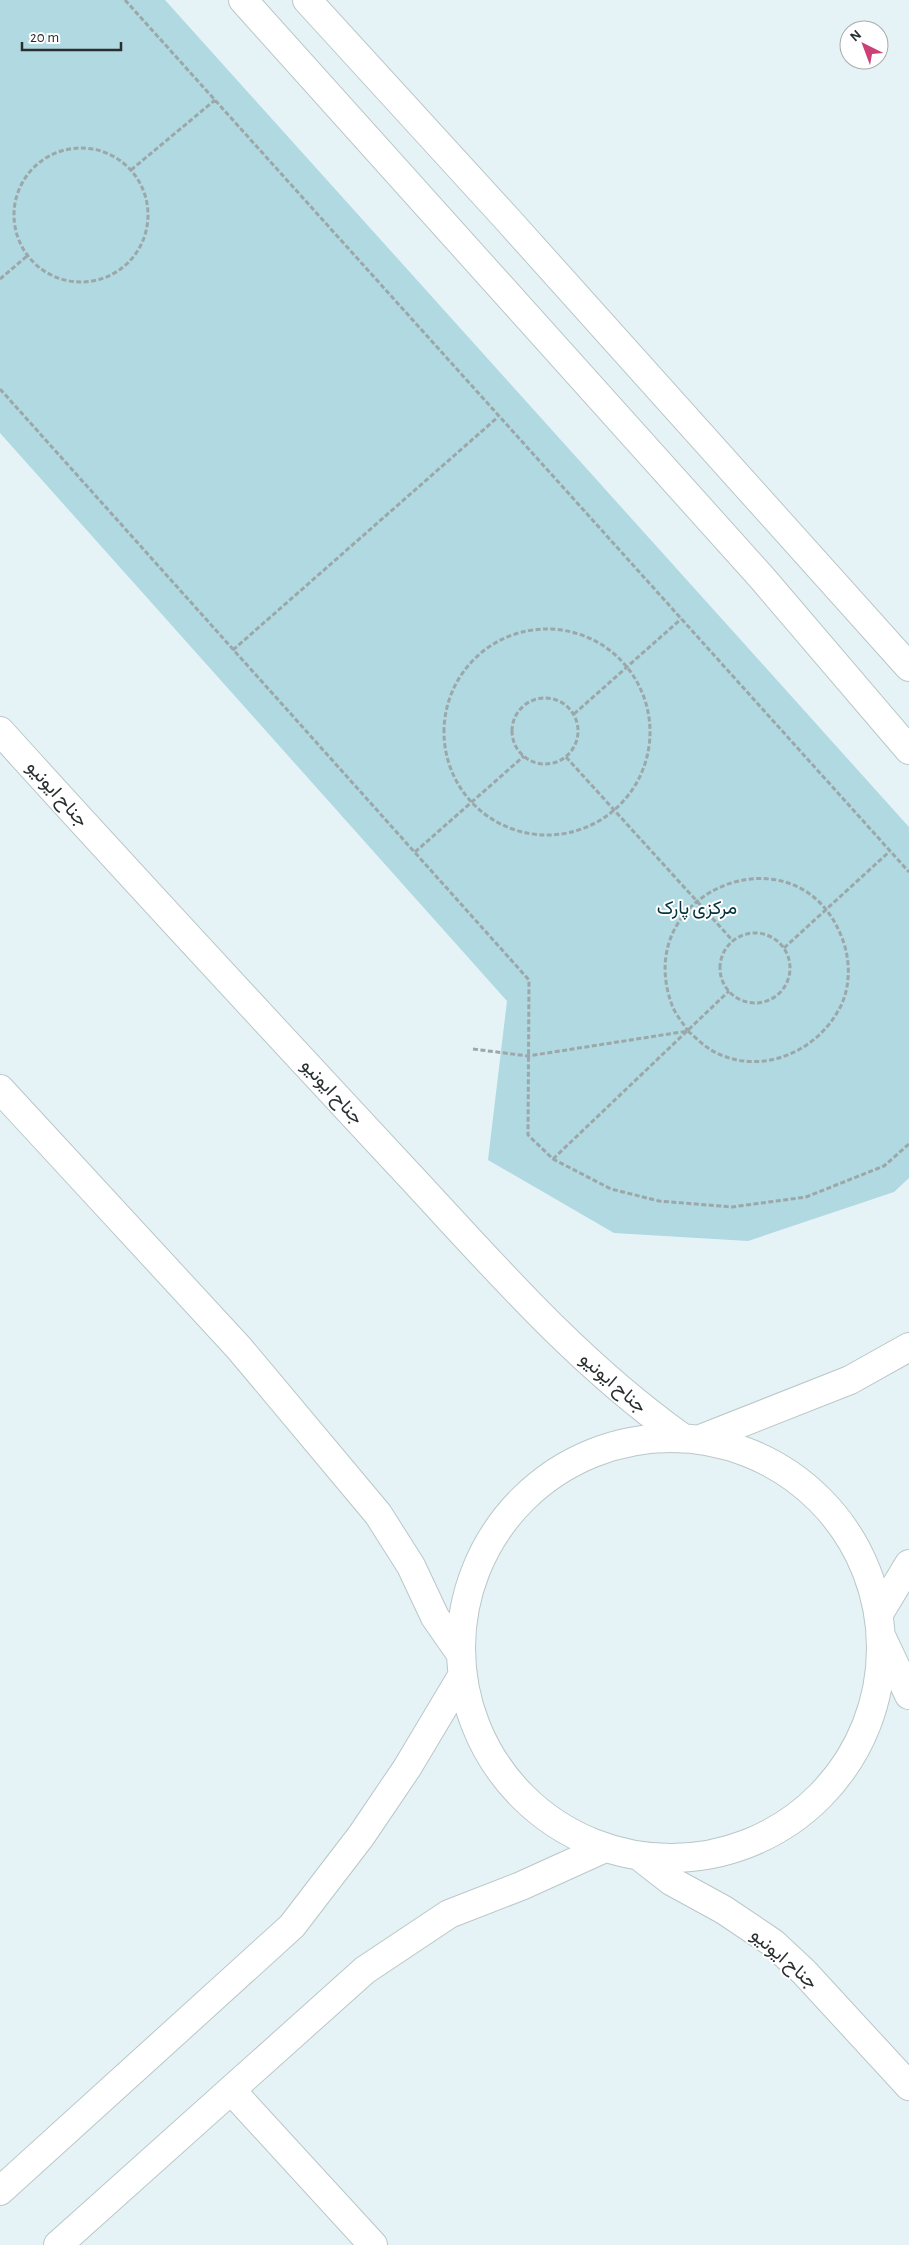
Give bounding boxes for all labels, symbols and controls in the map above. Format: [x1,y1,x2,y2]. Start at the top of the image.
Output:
scale bar [22,20,121,52]
north arrow [839,20,889,70]
text: N [848,28,864,45]
text: 20 m [30,30,59,45]
street label: جناح ایونیو [21,757,91,832]
park label: مرکزی پارک [657,899,737,921]
street label: جناح ایونیو [296,1056,367,1130]
street label: جناح ایونیو [575,1349,650,1418]
street label: جناح ایونیو [746,1925,821,1994]

